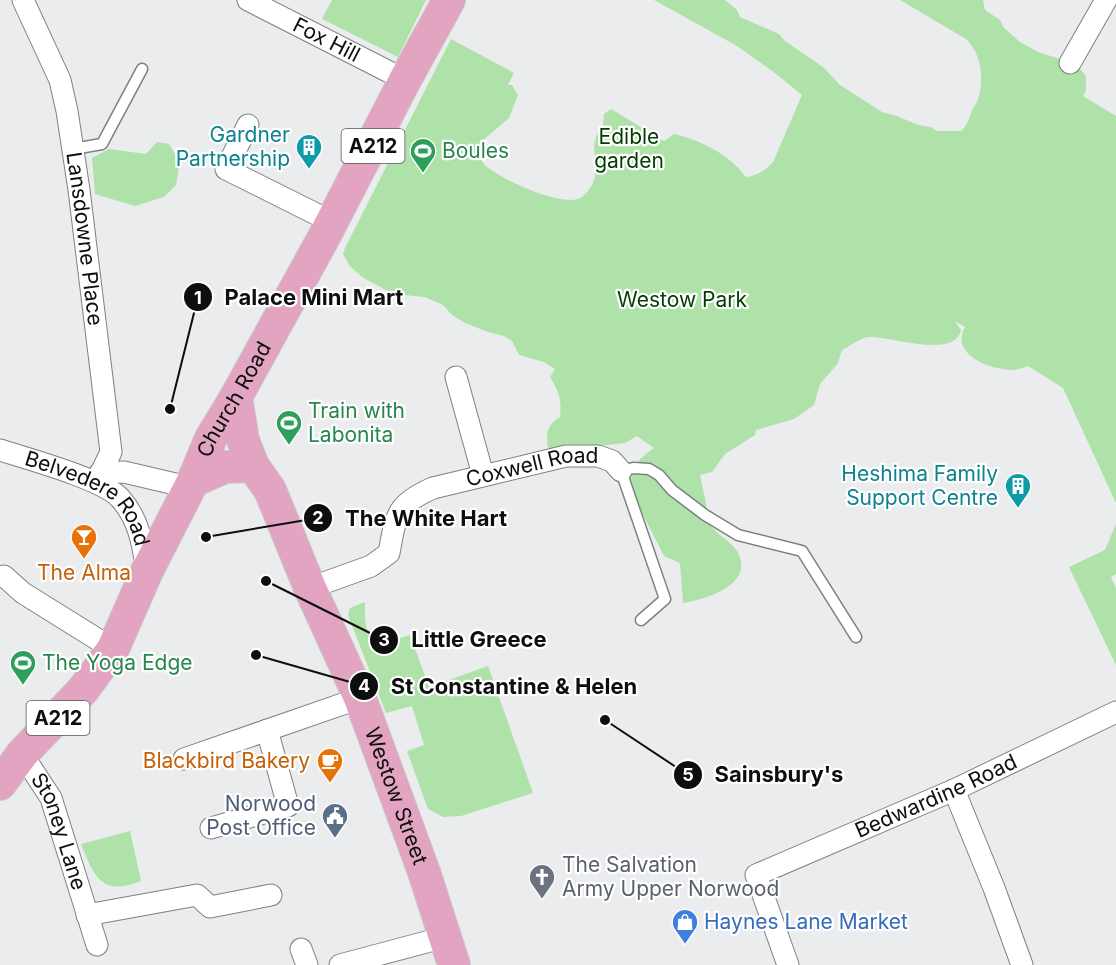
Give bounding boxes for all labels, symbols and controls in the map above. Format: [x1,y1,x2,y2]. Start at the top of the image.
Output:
street label: Fox Hill [289,12,364,67]
place label: Gardner Partnership [176,122,290,171]
park label: Edible garden [594,124,664,173]
road number: A212 [342,129,404,163]
building icon: Gardner Partnership [294,132,324,170]
sports icon: Boules [408,136,438,174]
place label: Boules [442,138,509,163]
street label: Lansdowne Place [61,150,108,327]
callout: Palace Mini Mart [183,277,416,317]
text: Palace Mini Mart [225,284,403,310]
text: 1 [194,287,202,308]
park label: Westow Park [617,287,747,312]
street label: Church Road [191,337,276,461]
place label: Train with Labonita [308,398,405,447]
sports icon: Train with Labonita [274,408,304,446]
street label: Coxwell Road [463,443,598,492]
street label: Belvedere Road [22,445,155,548]
place label: Heshima Family Support Centre [841,461,998,510]
building icon: Heshima Family Support Centre [1003,471,1033,509]
callout: The White Hart [303,498,519,538]
text: The White Hart [345,505,507,531]
text: 2 [312,507,324,528]
bar icon: The Alma [69,522,99,560]
place label: The Alma [37,560,131,585]
callout: Little Greece [369,620,559,660]
text: Little Greece [411,626,547,652]
text: 3 [378,629,390,650]
sports icon: The Yoga Edge [8,648,38,686]
place label: The Yoga Edge [42,650,193,675]
callout: St Constantine & Helen [349,666,650,706]
text: St Constantine & Helen [391,673,637,699]
text: 4 [358,675,370,696]
road number: A212 [26,701,90,735]
street label: Westow Street [360,724,433,868]
cafe icon: Blackbird Bakery [315,746,345,784]
place label: Blackbird Bakery [143,748,310,773]
street label: Bedwardine Road [851,749,1021,843]
callout: Sainsbury's [673,755,856,795]
text: Sainsbury's [715,761,843,787]
text: 5 [682,764,694,785]
street label: Stoney Lane [26,768,92,893]
place label: Norwood Post Office [206,791,316,840]
public building icon: Norwood Post Office [320,801,350,839]
place label: The Salvation Army Upper Norwood [562,852,779,901]
church icon: The Salvation Army Upper Norwood [527,862,557,900]
shop icon: Haynes Lane Market [670,907,700,945]
place label: Haynes Lane Market [704,909,908,934]

